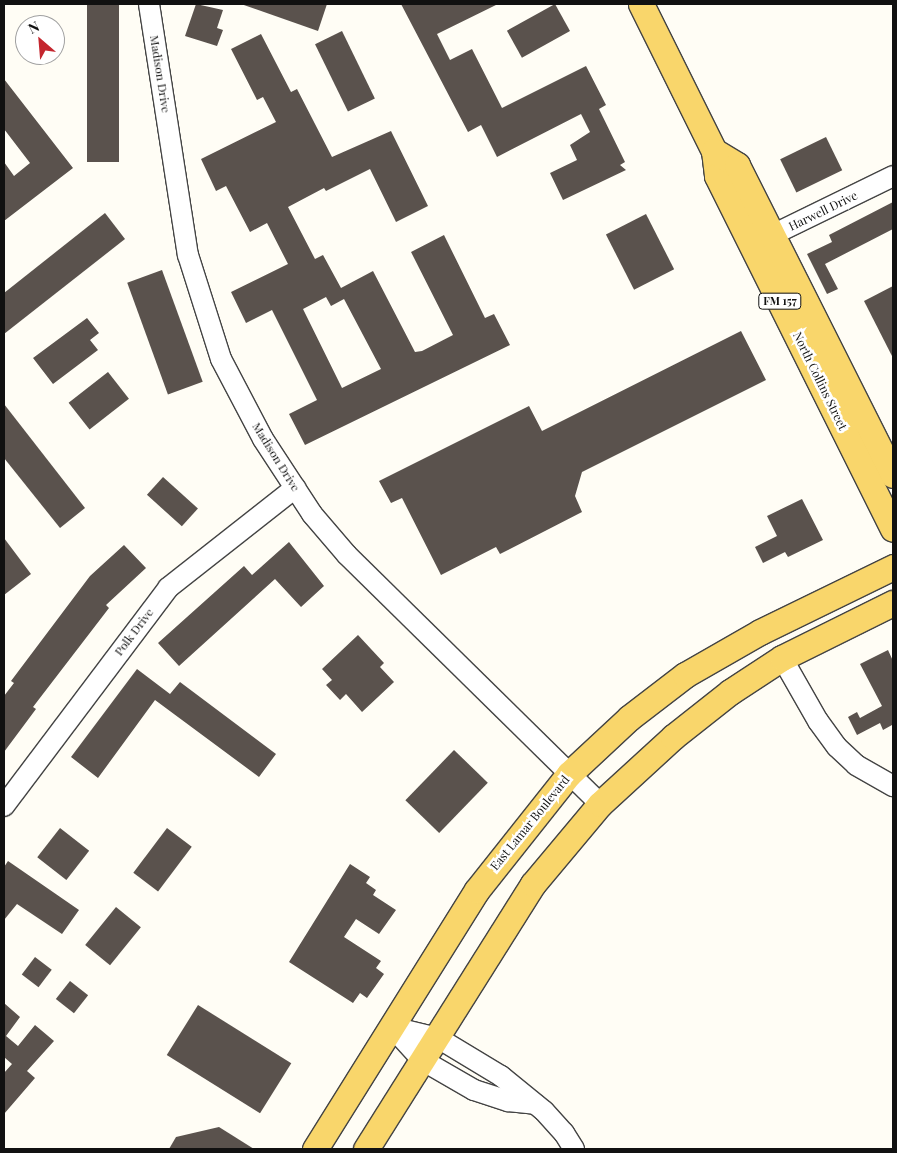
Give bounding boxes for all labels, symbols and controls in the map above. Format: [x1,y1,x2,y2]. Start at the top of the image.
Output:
north arrow [15,15,65,65]
text: N [25,16,42,38]
street label: Madison Drive [147,34,173,114]
street label: Harwell Drive [786,188,860,234]
road number: FM 157 [758,292,802,310]
street label: North Collins Street [790,330,850,432]
street label: Madison Drive [249,420,303,494]
street label: Polk Drive [111,605,157,659]
street label: East Lamar Boulevard [487,773,573,873]

